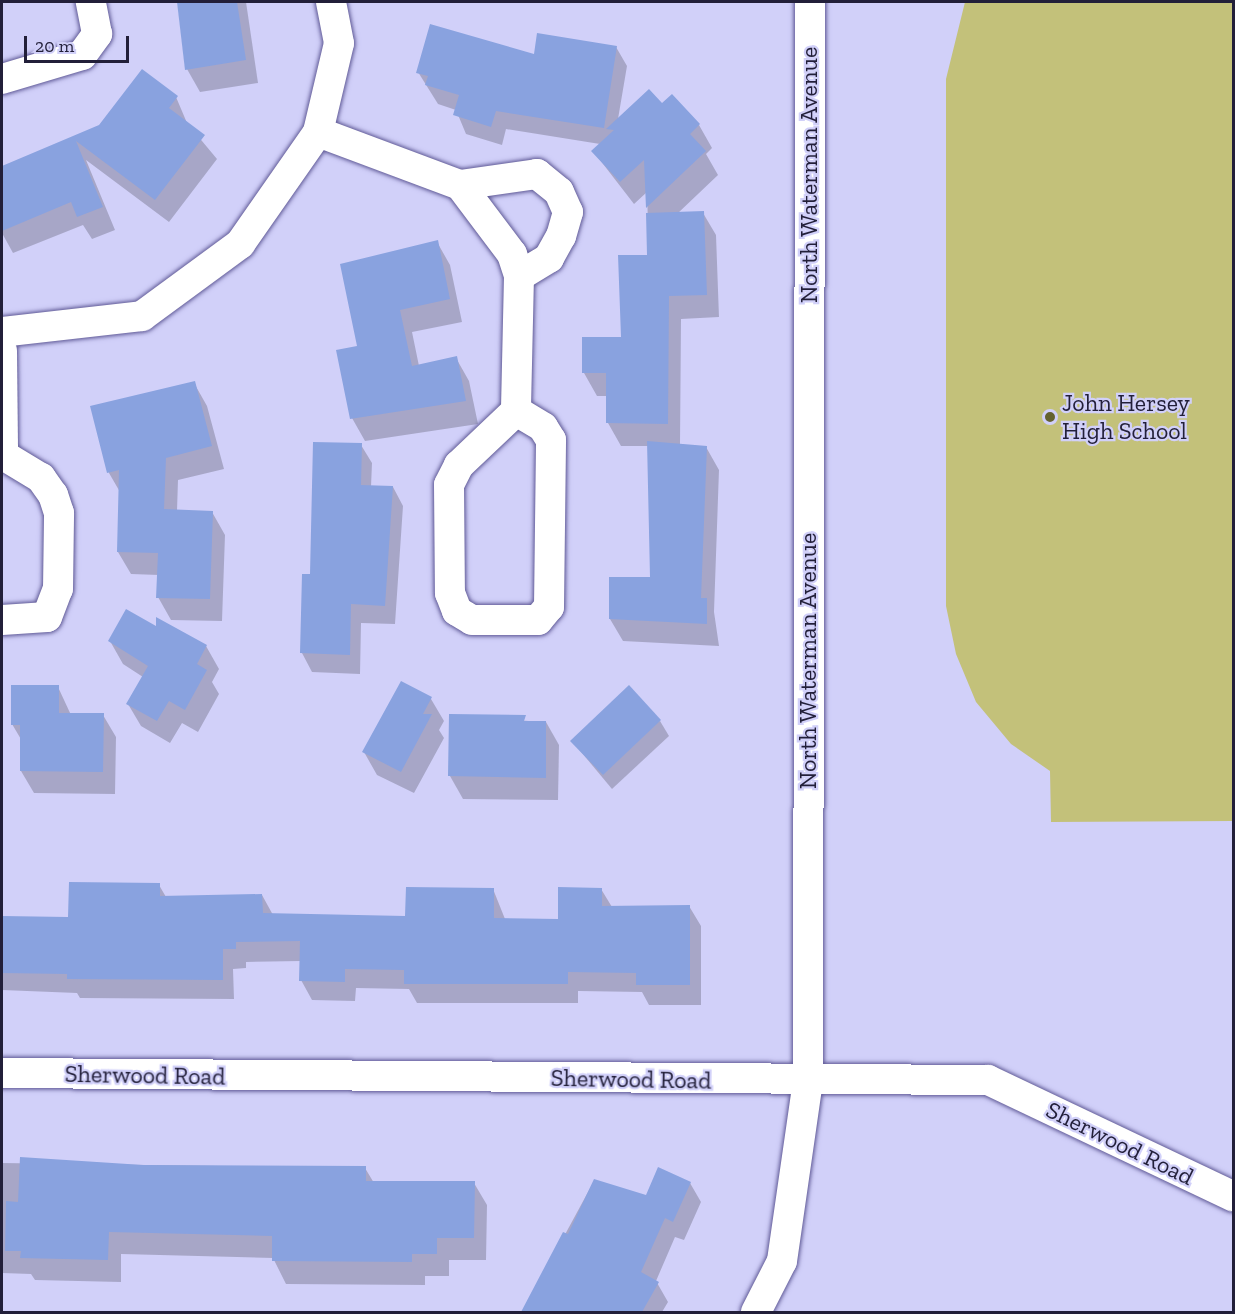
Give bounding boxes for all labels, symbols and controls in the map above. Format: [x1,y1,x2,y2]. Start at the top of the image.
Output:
scale bar [27,24,132,62]
text: 20 m [35,35,74,57]
street label: North Waterman Avenue [795,46,823,304]
place label: John Hersey High School [1062,389,1190,445]
marker: John Hersey High School [1043,410,1057,424]
street label: North Waterman Avenue [794,532,822,790]
street label: Sherwood Road [64,1059,226,1091]
street label: Sherwood Road [550,1063,712,1095]
street label: Sherwood Road [1042,1095,1198,1191]

